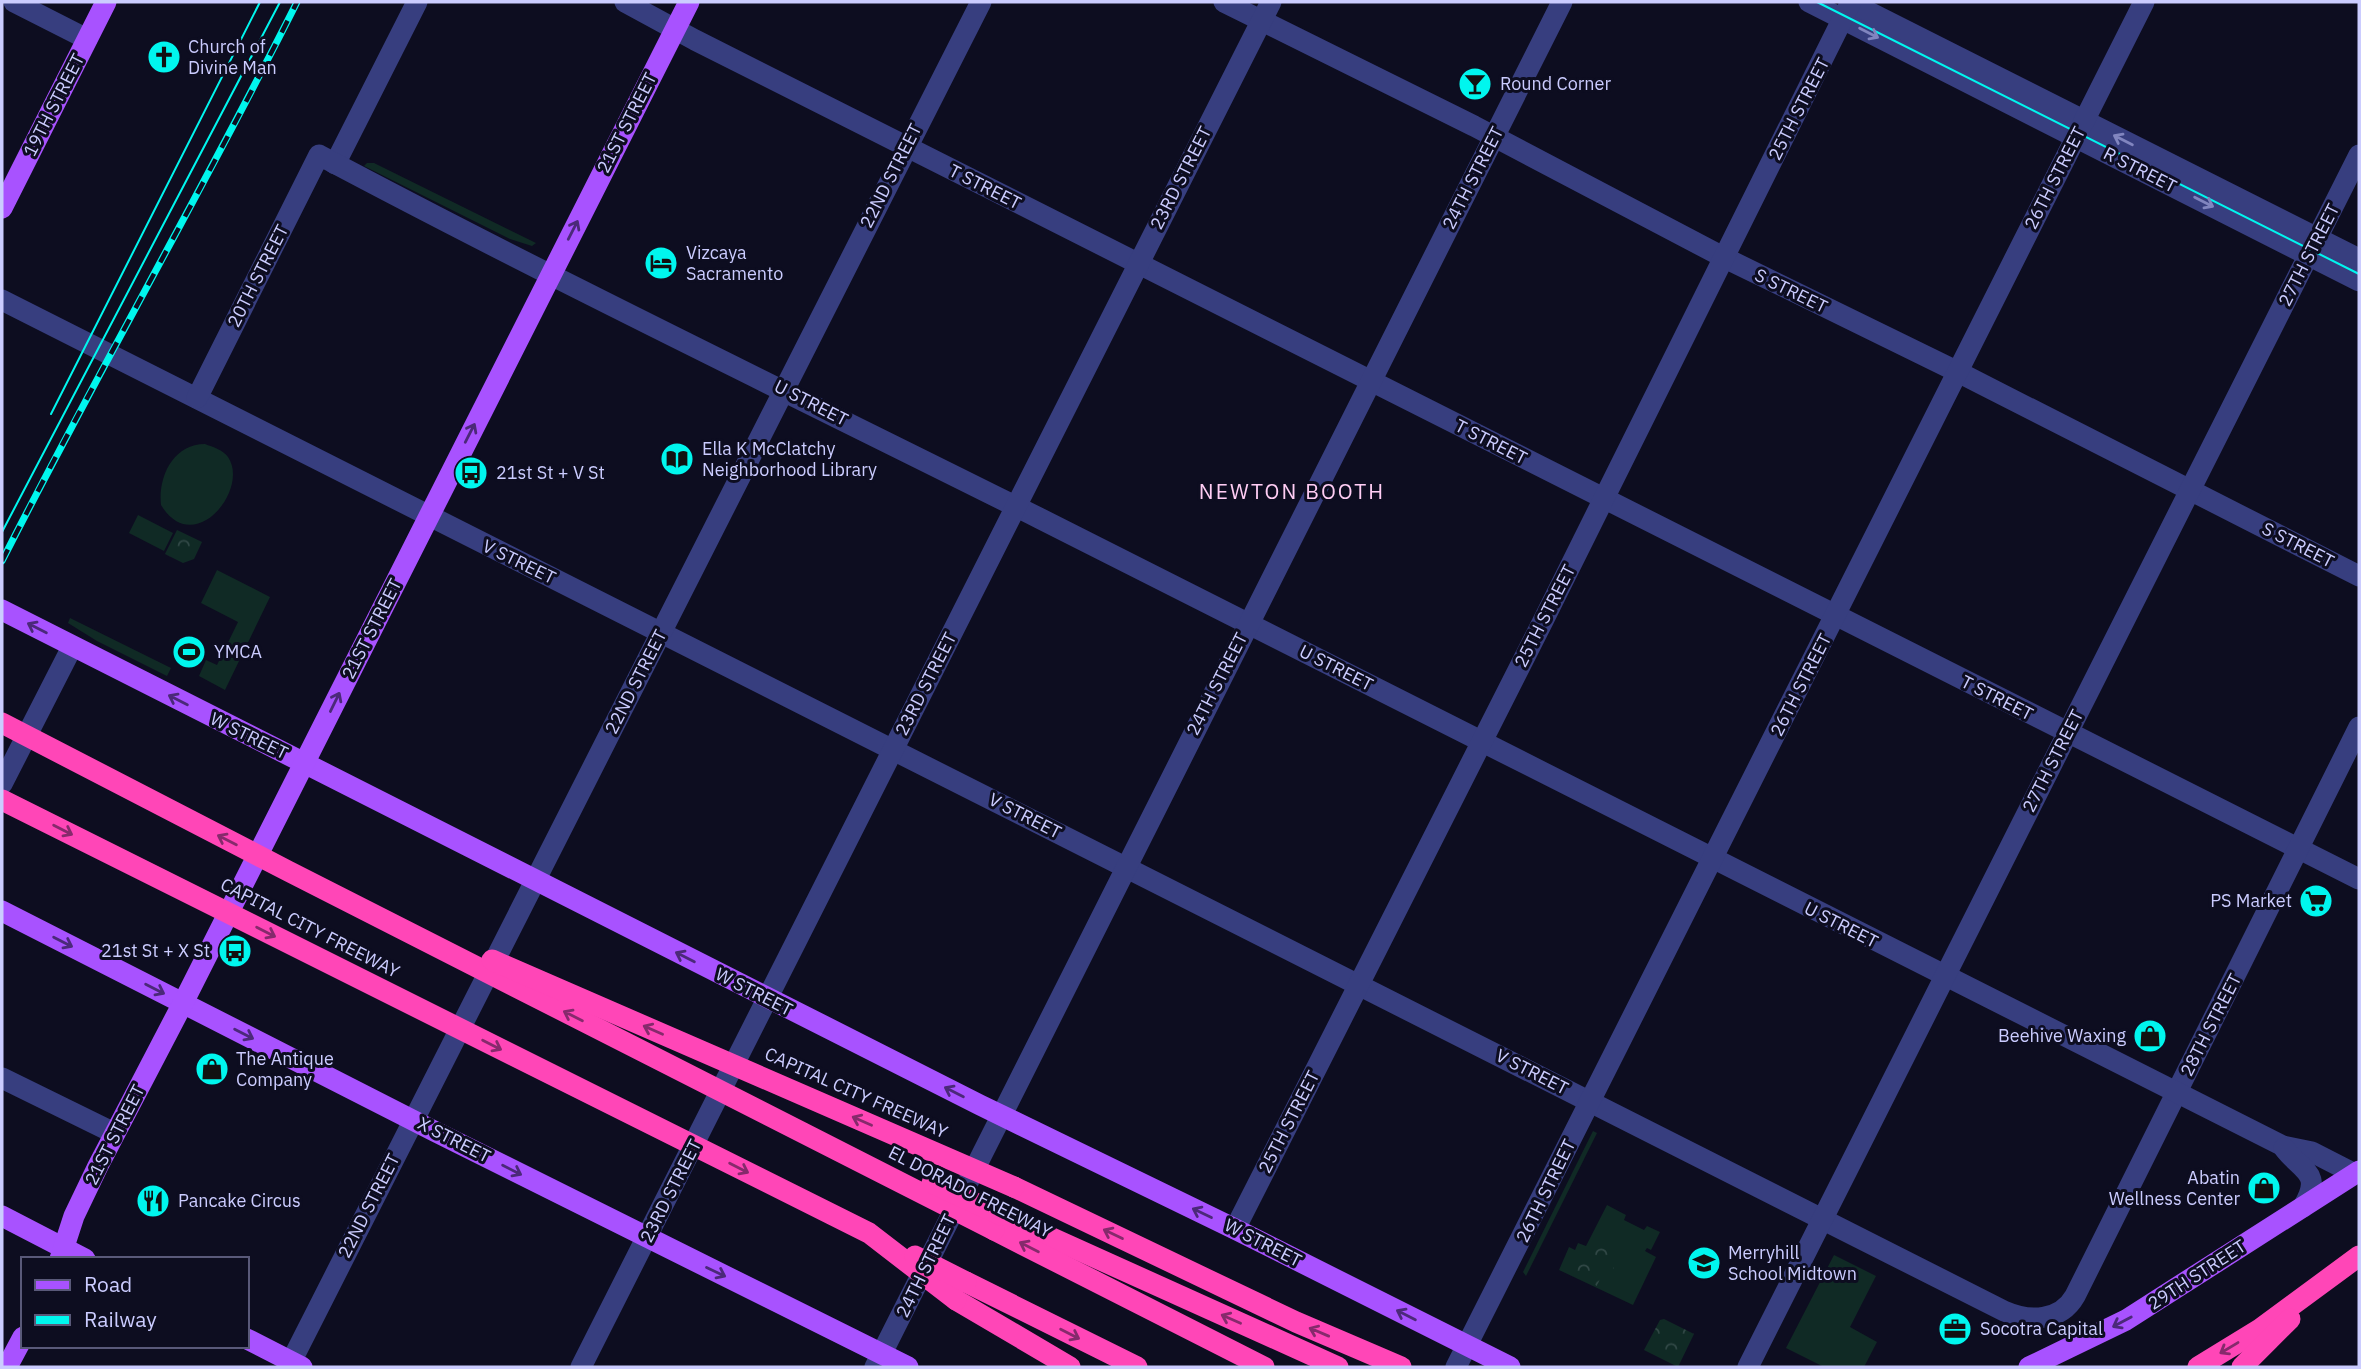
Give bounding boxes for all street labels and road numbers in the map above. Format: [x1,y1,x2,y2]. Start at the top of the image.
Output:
street label: 19TH STREET [18,50,89,160]
street label: 25TH STREET [1763,54,1834,164]
street label: 21ST STREET [591,69,662,177]
street label: 22ND STREET [854,120,927,232]
street label: 23RD STREET [1145,122,1216,233]
street label: 24TH STREET [1437,123,1508,233]
street label: 26TH STREET [2019,123,2090,233]
street label: R STREET [2100,141,2181,198]
street label: T STREET [945,159,1025,214]
street label: 27TH STREET [2273,200,2344,310]
street label: 20TH STREET [222,221,293,331]
street label: S STREET [1751,263,1831,318]
street label: U STREET [770,374,852,431]
street label: T STREET [1451,414,1531,469]
street label: S STREET [2258,517,2338,573]
street label: V STREET [479,534,560,589]
street label: 25TH STREET [1509,561,1580,671]
street label: 21ST STREET [336,575,407,683]
street label: 22ND STREET [599,626,672,738]
street label: 23RD STREET [890,628,961,739]
street label: 24TH STREET [1181,629,1252,739]
street label: 26TH STREET [1765,630,1836,740]
street label: U STREET [1295,639,1377,696]
street label: T STREET [1957,670,2037,725]
street label: 27TH STREET [2017,706,2088,816]
street label: W STREET [207,707,292,764]
street label: V STREET [985,787,1065,844]
street label: CAPITAL CITY FREEWAY [217,872,404,983]
street label: U STREET [1800,896,1882,953]
street label: W STREET [712,962,797,1021]
street label: 28TH STREET [2175,970,2246,1080]
street label: CAPITAL CITY FREEWAY [761,1042,952,1143]
street label: V STREET [1492,1043,1572,1100]
street label: 25TH STREET [1253,1067,1324,1177]
street label: 21ST STREET [79,1081,150,1189]
street label: X STREET [414,1111,494,1168]
street label: 23RD STREET [635,1135,706,1246]
street label: 26TH STREET [1511,1135,1580,1246]
street label: EL DORADO FREEWAY [885,1140,1056,1243]
street label: 22ND STREET [332,1150,405,1262]
street label: 24TH STREET [891,1210,960,1321]
street label: W STREET [1221,1213,1306,1272]
street label: 29TH STREET [2143,1234,2250,1315]

